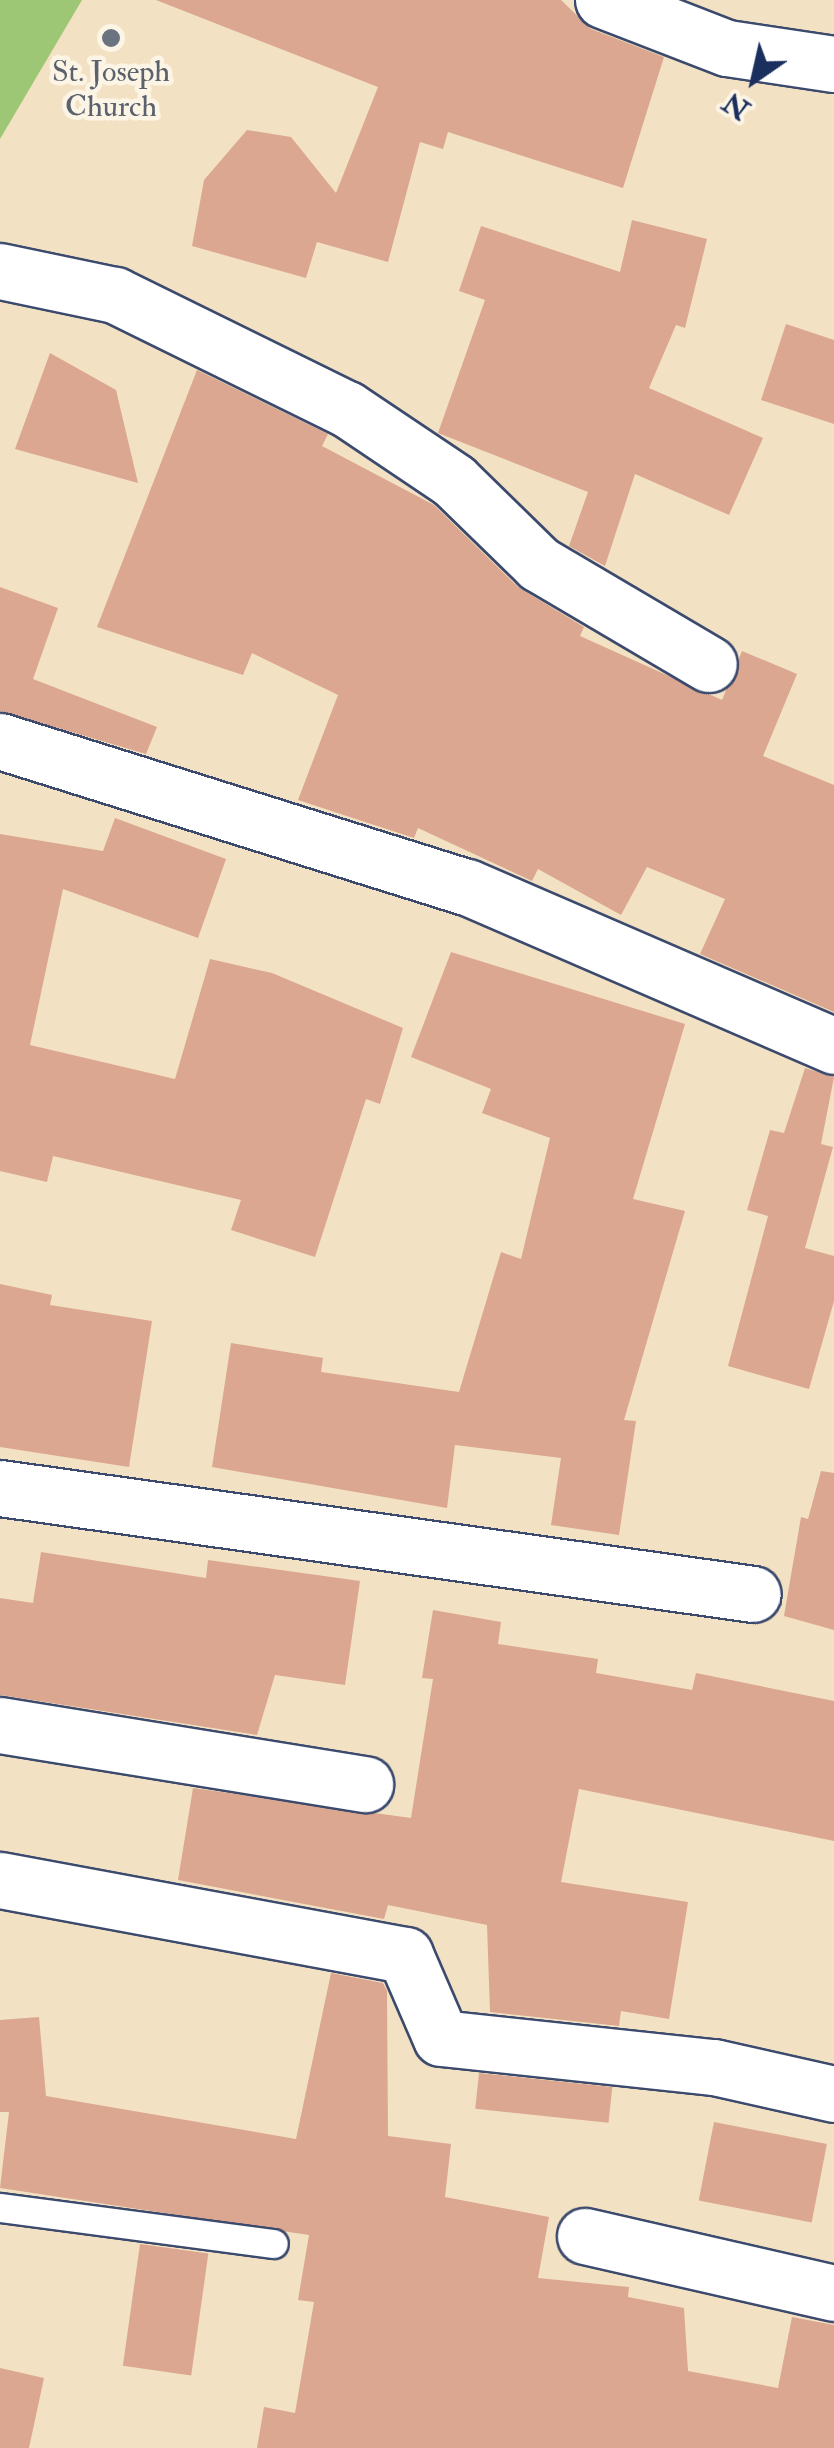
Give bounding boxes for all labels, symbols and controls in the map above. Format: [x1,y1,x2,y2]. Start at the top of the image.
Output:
marker: St. Joseph Church [100,27,122,49]
north arrow [704,30,804,130]
place label: St. Joseph Church [52,54,170,124]
text: N [717,84,757,127]

